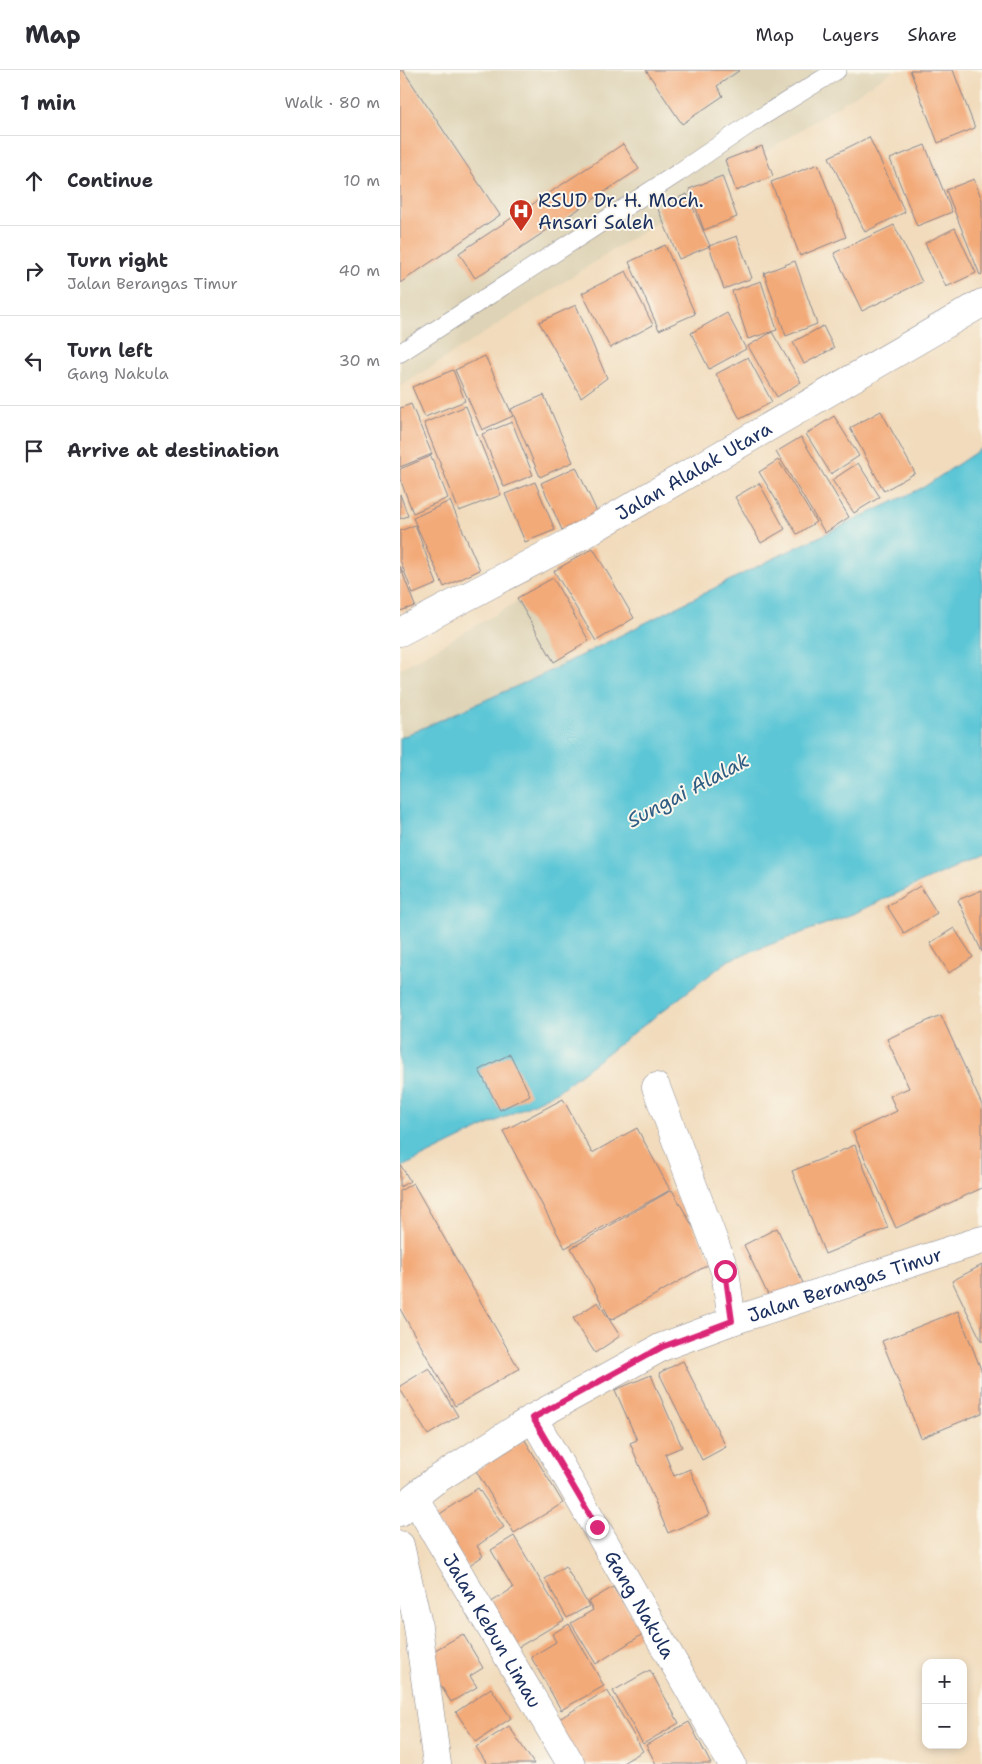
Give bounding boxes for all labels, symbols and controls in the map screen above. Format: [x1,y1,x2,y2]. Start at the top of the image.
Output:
text: Map [25,19,81,51]
text: Map [756,23,794,47]
text: Layers [822,23,879,47]
text: Share [907,23,957,47]
text: 1 min [20,89,76,117]
text: Walk · 80 m [285,92,380,113]
icon: ahead [20,167,48,195]
text: Continue [67,168,153,193]
text: 10 m [343,170,380,191]
place label: RSUD Dr. H. Moch. Ansari Saleh [538,188,704,235]
hospital icon: RSUD Dr. H. Moch. Ansari Saleh [508,198,534,232]
text: Turn right [67,248,168,273]
icon: right [20,257,48,285]
text: 40 m [338,260,380,281]
text: Jalan Berangas Timur [67,273,238,294]
text: Turn left [67,338,153,363]
icon: left [20,347,48,375]
text: 30 m [339,350,380,371]
text: Gang Nakula [67,363,169,384]
street label: Jalan Alalak Utara [611,416,776,526]
icon: arrive [20,437,48,465]
text: Arrive at destination [67,438,279,463]
water label: Sungai Alalak [622,747,754,833]
street label: Jalan Berangas Timur [745,1242,945,1328]
route start [714,1260,737,1283]
route end [586,1516,609,1539]
street label: Gang Nakula [599,1546,681,1663]
street label: Jalan Kebun Limau [437,1549,547,1713]
map controls [922,1659,967,1749]
button: + [922,1659,967,1704]
button: − [922,1704,967,1749]

